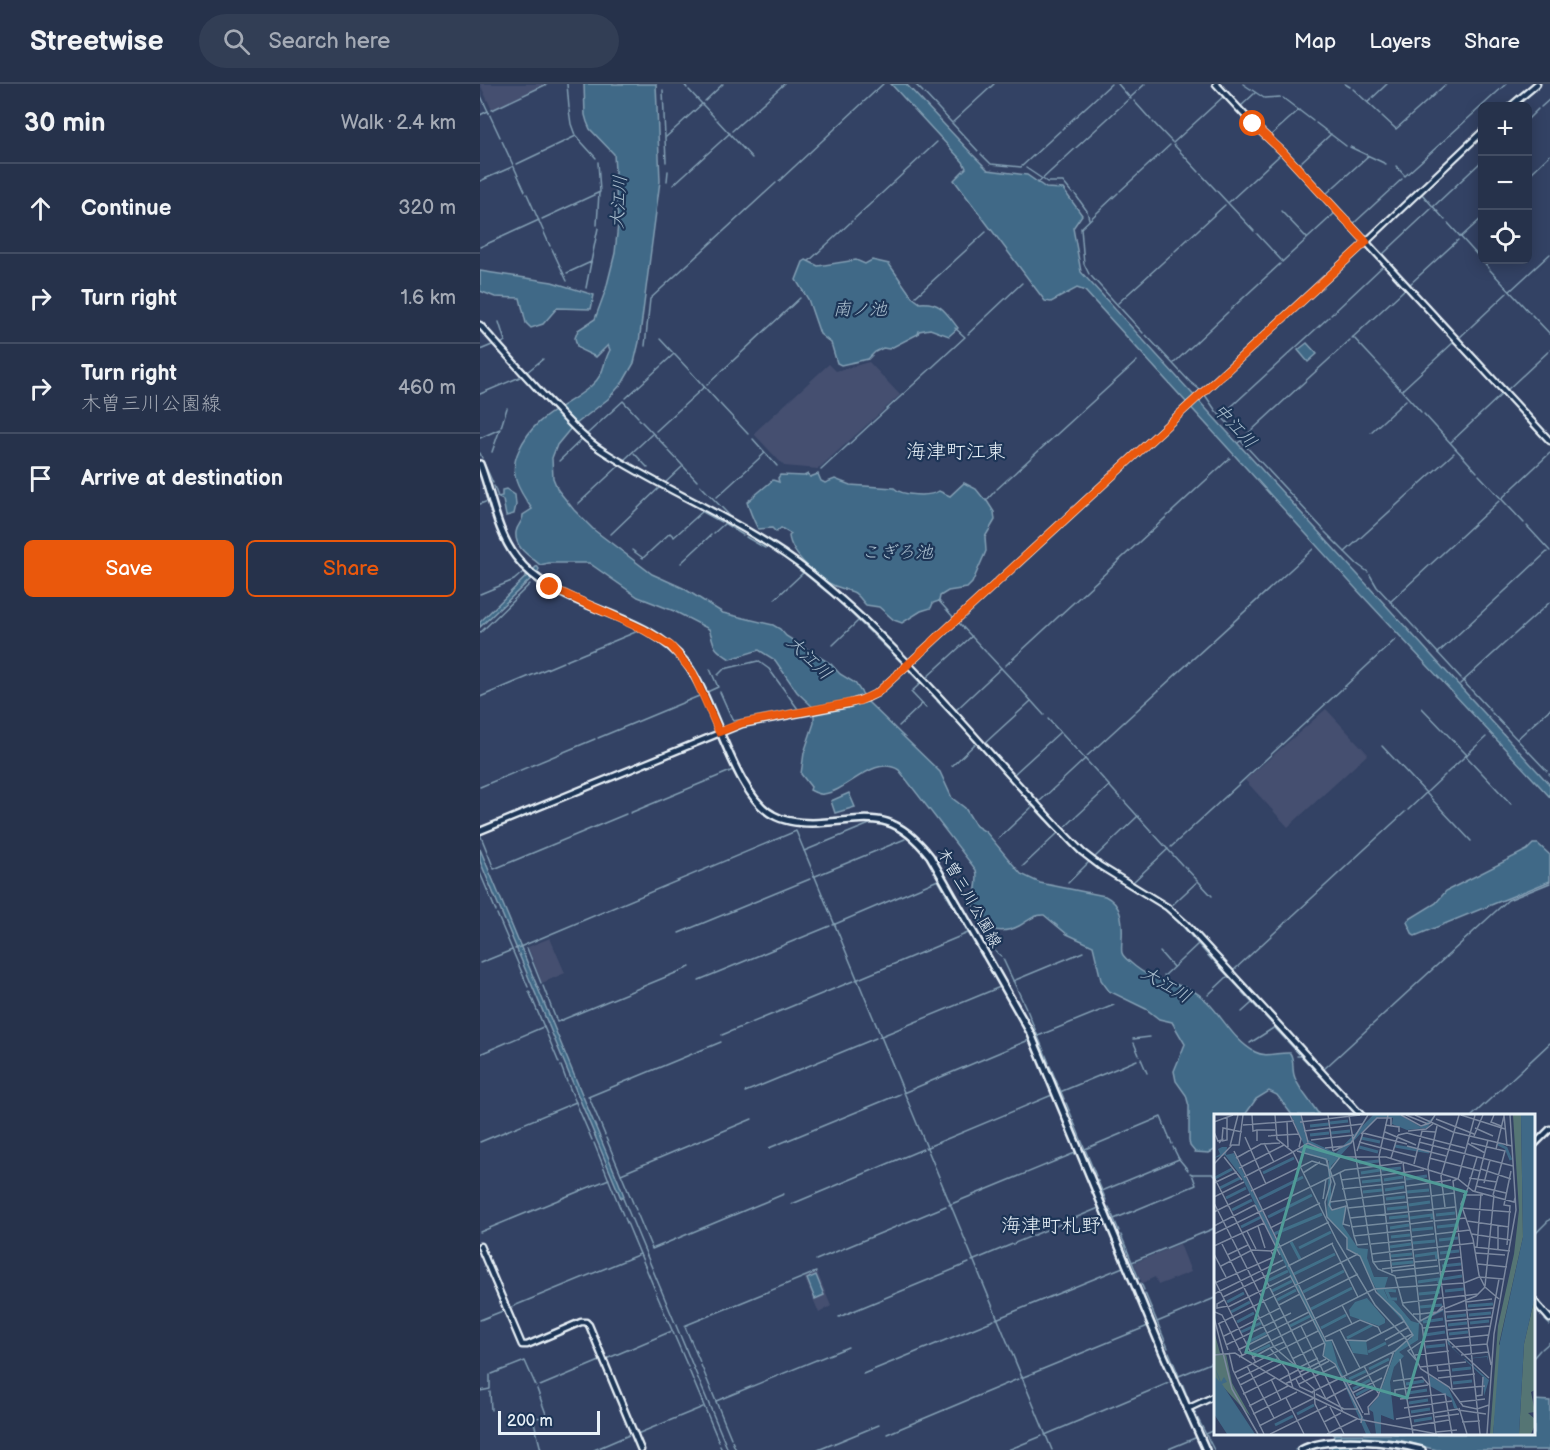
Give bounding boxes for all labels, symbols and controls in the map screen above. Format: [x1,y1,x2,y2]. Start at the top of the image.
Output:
search box [199,14,619,68]
text: Streetwise [30,25,163,58]
icon: search [220,25,253,58]
text: Search here [268,28,390,55]
text: Map [1294,29,1336,54]
text: Layers [1369,29,1431,54]
text: Share [1464,29,1520,54]
map controls [1478,102,1532,264]
button: + [1478,102,1532,156]
text: 30 min [24,108,105,139]
route start [1239,110,1265,136]
text: Walk · 2.4 km [341,111,456,135]
button: − [1478,156,1532,210]
water label: 大江川 [607,174,631,230]
icon: ahead [24,192,57,225]
text: Continue [81,195,171,222]
text: 320 m [398,196,456,220]
button: locate [1478,210,1532,264]
icon: right [24,282,57,315]
text: Turn right [81,285,177,312]
text: 1.6 km [400,286,456,310]
water label: 南ノ池 [833,299,888,320]
text: Turn right [81,360,177,387]
icon: right [24,372,57,405]
text: 460 m [398,376,456,400]
text: 木曽三川公園線 [81,392,221,416]
water label: 中江川 [1209,399,1261,453]
district label: 海津町江東 [906,440,1006,464]
icon: arrive [24,462,57,495]
text: Arrive at destination [81,465,283,492]
button: Save [24,540,234,597]
button: Share [246,540,456,597]
water label: こぎろ池 [861,542,934,563]
route end [536,573,562,599]
water label: 大江川 [782,632,836,684]
street label: 木曽三川公園線 [933,845,1005,951]
water label: 大江川 [1137,962,1195,1008]
inset map [1214,1114,1535,1435]
district label: 海津町札野 [1001,1214,1101,1238]
scale bar [498,1408,600,1436]
text: 200 m [507,1412,553,1431]

